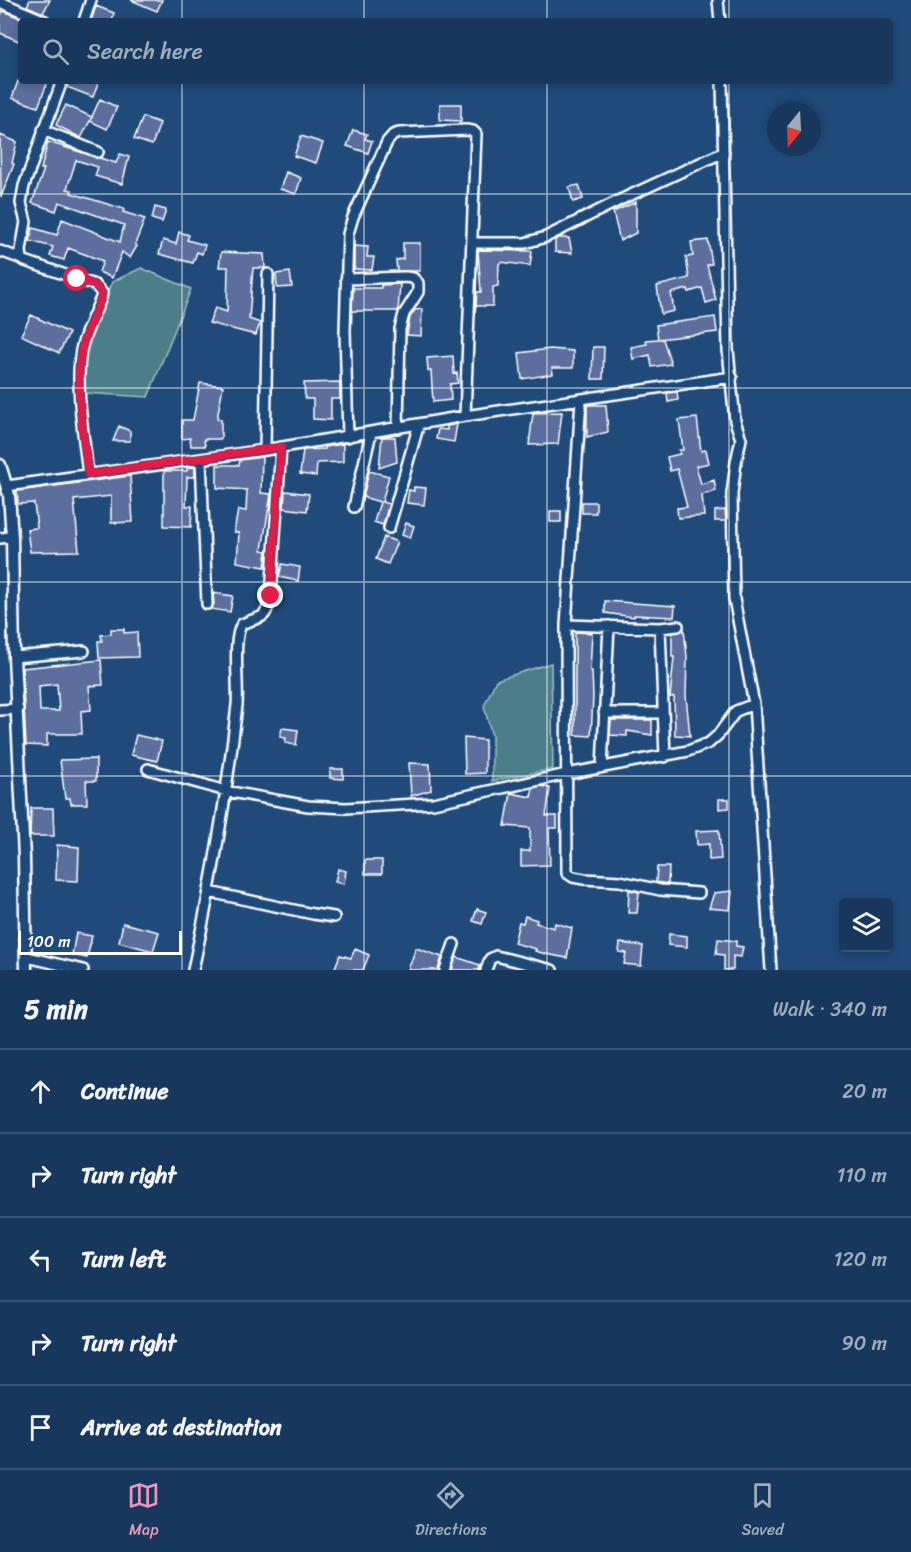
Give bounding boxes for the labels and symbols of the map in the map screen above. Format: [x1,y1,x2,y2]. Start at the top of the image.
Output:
north arrow [767,102,821,156]
route start [63,265,89,291]
route end [257,582,283,608]
scale bar [18,928,182,956]

